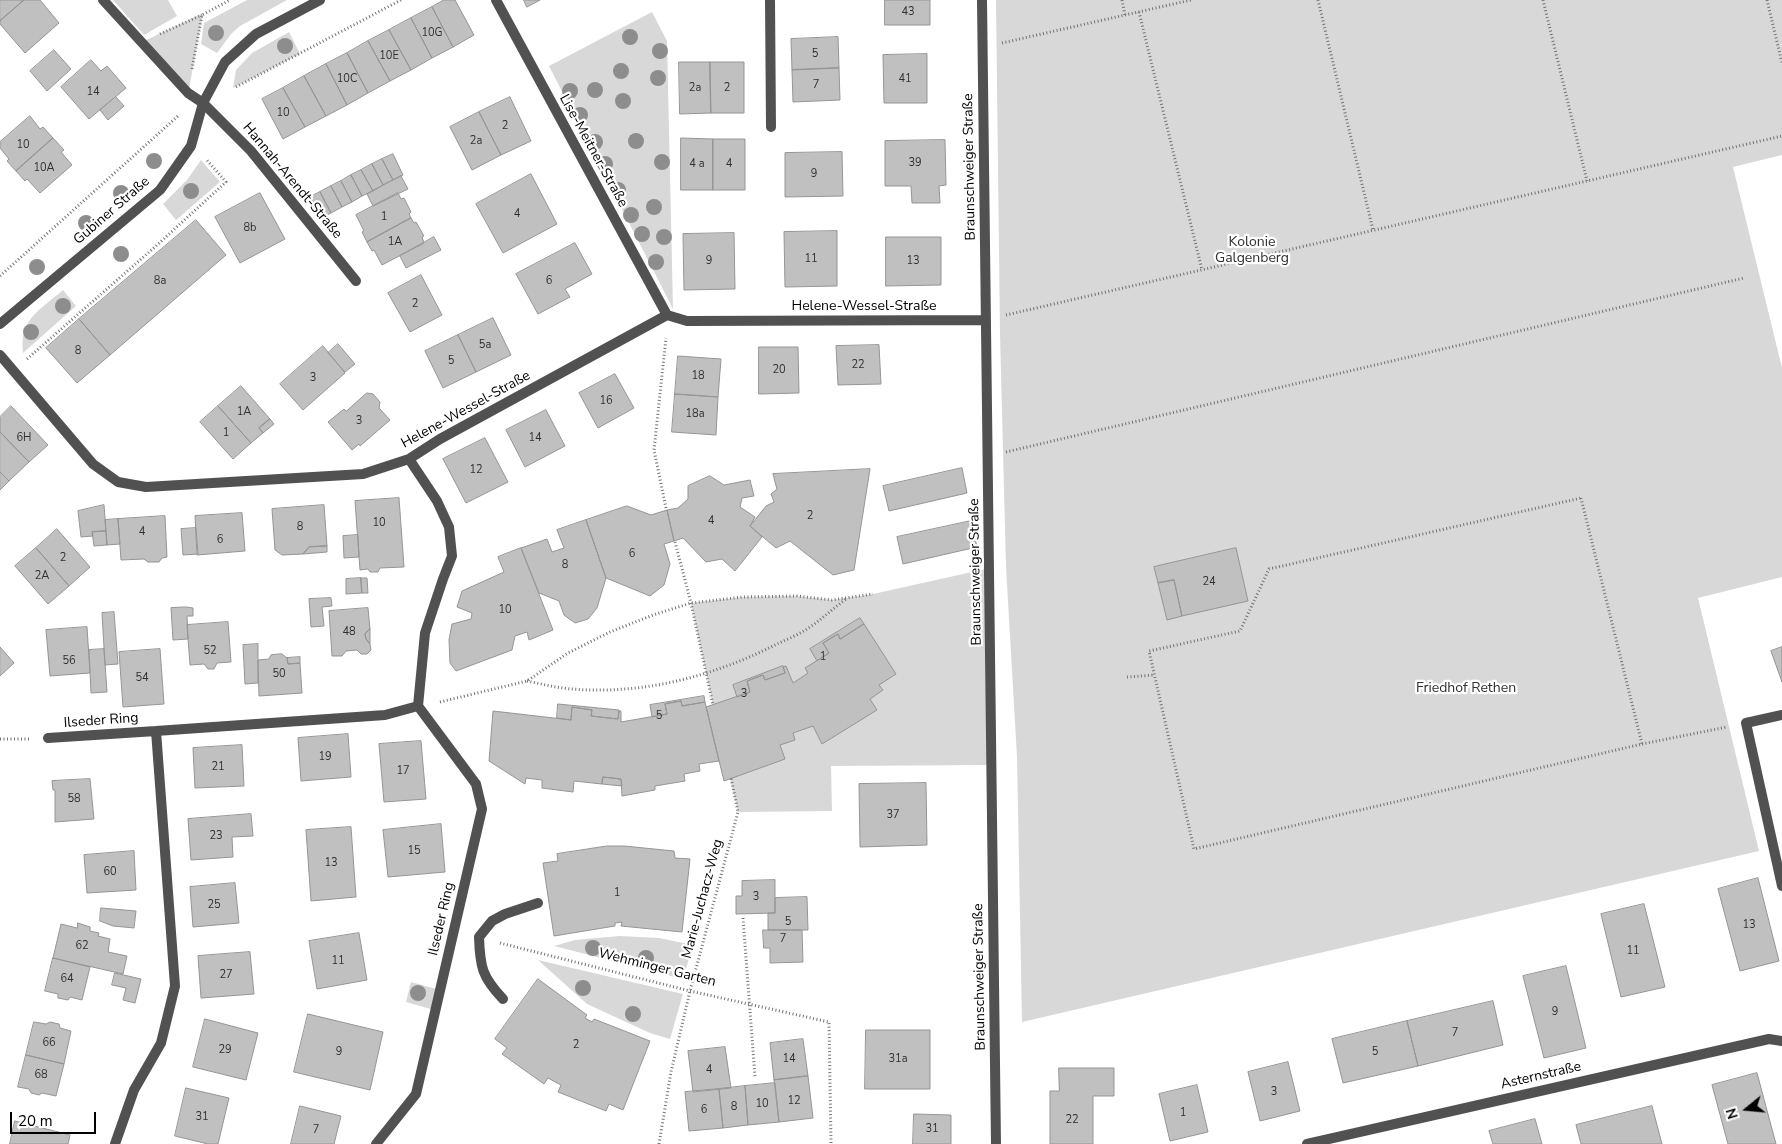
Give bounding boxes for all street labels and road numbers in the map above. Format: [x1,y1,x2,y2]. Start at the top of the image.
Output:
street label: Lise-Meitner-Straße [555,92,631,210]
street label: Braunschweiger Straße [960,93,980,241]
street label: Hannah-Arendt-Straße [239,120,345,242]
street label: Gubiner Straße [71,173,153,249]
street label: Helene-Wessel-Straße [791,299,937,315]
street label: Helene-Wessel-Straße [399,368,533,452]
street label: Braunschweiger Straße [966,498,986,646]
street label: Ilseder Ring [63,710,139,732]
street label: Marie-Juchacz-Weg [679,837,727,961]
street label: Ilseder Ring [425,881,459,957]
street label: Braunschweiger Straße [970,903,990,1051]
street label: Wehminger Garten [596,945,718,991]
street label: Asternstraße [1499,1059,1583,1093]

